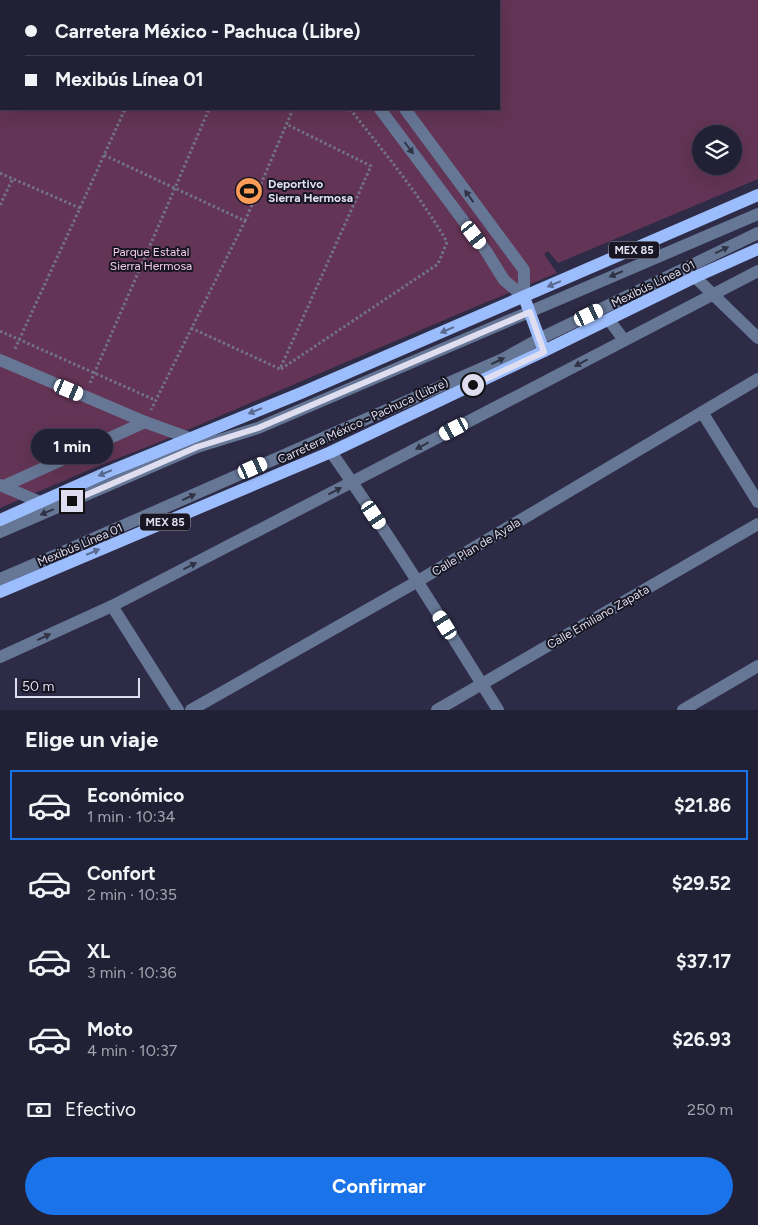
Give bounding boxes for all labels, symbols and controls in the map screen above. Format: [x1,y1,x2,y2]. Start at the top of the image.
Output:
text: Carretera México - Pachuca (Libre) [55,20,361,43]
text: Mexibús Línea 01 [55,68,204,91]
map controls [692,125,742,175]
button: layers [692,125,742,175]
one-way arrow [404,141,415,154]
sports icon: Deportivo Sierra Hermosa [234,176,264,206]
place label: Deportivo Sierra Hermosa [268,177,353,205]
one-way arrow [464,189,474,203]
car [458,219,489,251]
road number: MEX 85 [609,242,659,258]
park label: Parque Estatal Sierra Hermosa [110,245,192,273]
one-way arrow [715,246,730,255]
street label: Mexibús Línea 01 [609,258,697,310]
one-way arrow [609,271,624,278]
one-way arrow [546,280,561,288]
car [572,302,605,328]
one-way arrow [440,327,454,335]
one-way arrow [491,356,505,364]
one-way arrow [574,359,588,367]
route start [462,374,484,396]
street label: Carretera México - Pachuca (Libre) [275,375,451,467]
car [52,377,85,403]
one-way arrow [248,408,263,416]
car [437,415,470,443]
callout: 1 min [31,428,113,464]
text: 1 min [53,437,91,456]
one-way arrow [414,442,429,450]
car [236,455,269,481]
one-way arrow [98,470,112,478]
one-way arrow [328,487,342,495]
route end [61,490,83,512]
one-way arrow [182,492,196,500]
car [359,498,388,532]
one-way arrow [40,508,54,516]
road number: MEX 85 [140,514,190,530]
street label: Calle Plan de Ayala [429,515,523,579]
street label: Mexibús Línea 01 [35,521,125,569]
one-way arrow [86,548,100,556]
one-way arrow [183,562,197,570]
street label: Calle Emiliano Zapata [544,582,652,652]
car [430,608,459,642]
one-way arrow [37,633,51,641]
scale bar [15,675,140,698]
text: 50 m [22,678,54,695]
text: Elige un viaje [25,726,158,753]
icon: car [27,783,72,828]
text: Económico [87,784,184,807]
text: $21.86 [674,794,731,817]
text: 1 min · 10:34 [87,807,175,826]
icon: car [27,861,72,906]
text: Confort [87,862,156,885]
text: $29.52 [672,872,731,895]
text: 2 min · 10:35 [87,885,177,904]
icon: car [27,939,72,984]
text: XL [87,940,110,963]
text: $37.17 [676,950,731,973]
text: 3 min · 10:36 [87,963,177,982]
icon: car [27,1017,72,1062]
text: Moto [87,1018,133,1041]
text: $26.93 [672,1028,731,1051]
text: 4 min · 10:37 [87,1041,177,1060]
icon: cash [25,1096,53,1124]
text: Efectivo [65,1098,136,1121]
text: 250 m [687,1100,733,1119]
button: Confirmar [25,1157,733,1215]

